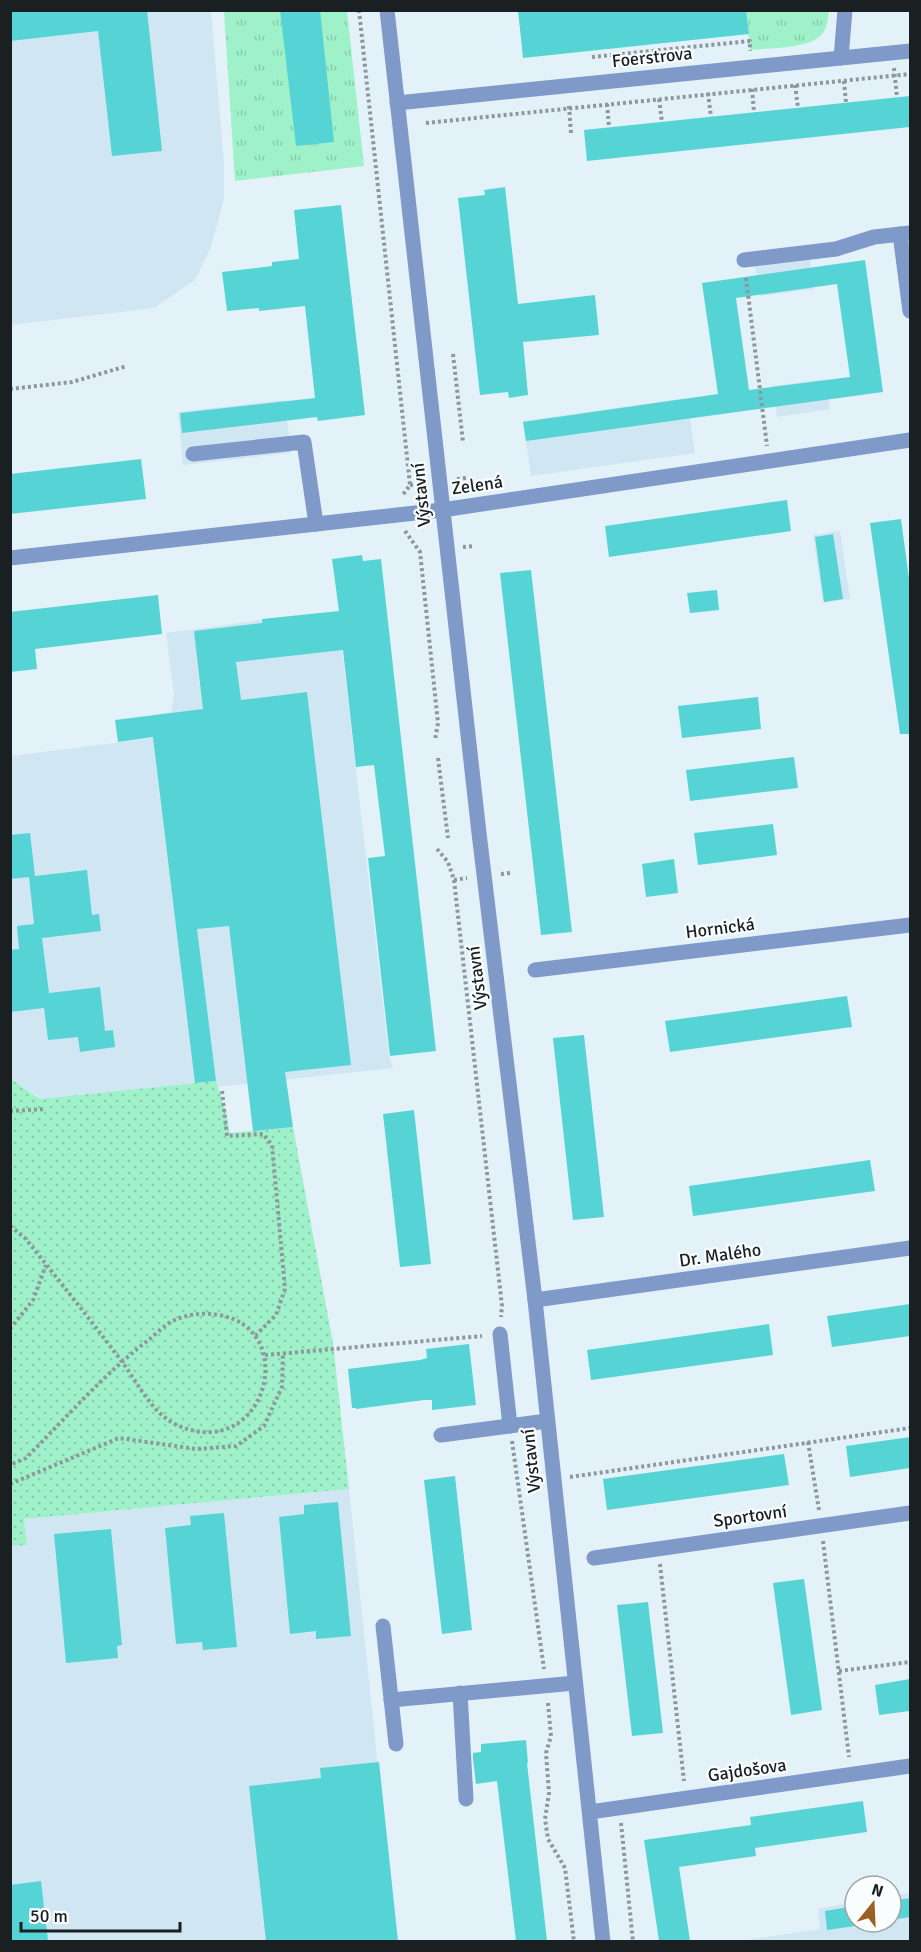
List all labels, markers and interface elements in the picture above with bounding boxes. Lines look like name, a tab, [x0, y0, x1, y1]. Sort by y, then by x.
street label: Foerstrova	[611, 42, 693, 72]
street label: Výstavní	[407, 462, 435, 528]
street label: Zelená	[450, 471, 504, 499]
street label: Hornická	[684, 913, 756, 943]
street label: Výstavní	[462, 945, 492, 1011]
street label: Dr. Malého	[678, 1238, 762, 1272]
street label: Výstavní	[517, 1428, 545, 1494]
street label: Sportovní	[712, 1500, 788, 1532]
street label: Gajdošova	[706, 1754, 788, 1786]
north arrow	[843, 1874, 903, 1934]
text: N	[869, 1879, 886, 1902]
scale bar	[21, 1895, 180, 1933]
text: 50 m	[30, 1905, 68, 1927]

